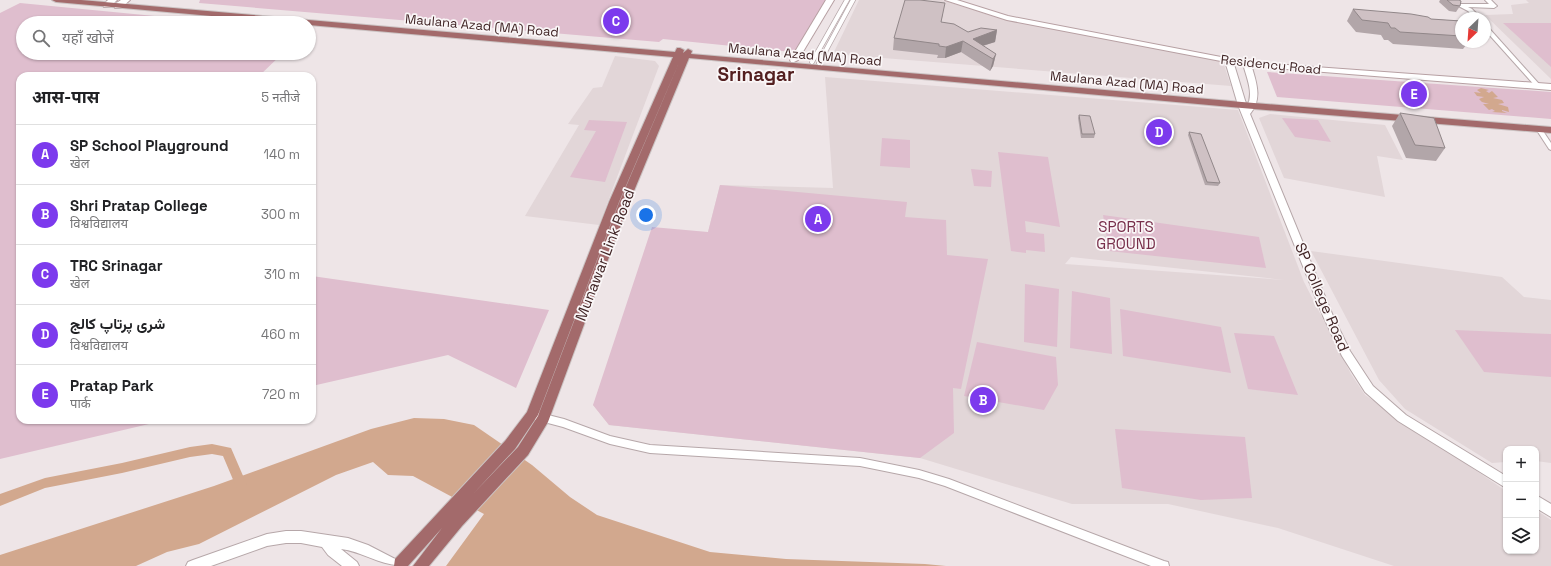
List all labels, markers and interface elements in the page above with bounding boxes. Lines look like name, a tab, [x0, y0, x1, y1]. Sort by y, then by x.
pin: C	[603, 6, 629, 36]
street label: Maulana Azad (MA) Road	[404, 10, 559, 41]
north arrow	[1455, 12, 1491, 48]
search box	[16, 16, 316, 60]
icon: search	[30, 27, 52, 49]
text: यहाँ खोजें	[62, 28, 114, 47]
street label: Maulana Azad (MA) Road	[727, 39, 882, 70]
street label: Residency Road	[1220, 51, 1322, 78]
district label: Srinagar	[717, 62, 795, 87]
street label: Maulana Azad (MA) Road	[1049, 67, 1204, 98]
pin: E	[1401, 79, 1427, 109]
text: आस-पास	[32, 86, 99, 108]
text: 5 नतीजे	[261, 89, 300, 106]
pin: D	[1146, 117, 1172, 147]
text: SP School Playground	[70, 136, 228, 155]
text: A	[41, 146, 49, 163]
text: 140 m	[264, 146, 300, 163]
text: खेल	[70, 155, 89, 172]
street label: Munawar Link Road	[571, 186, 638, 323]
text: Shri Pratap College	[70, 196, 208, 215]
pin: A	[805, 204, 831, 234]
your location	[636, 205, 656, 225]
text: B	[41, 206, 49, 223]
text: 300 m	[261, 206, 300, 223]
text: विश्वविद्यालय	[70, 215, 128, 232]
park label: SPORTS GROUND	[1096, 217, 1156, 253]
street label: SP College Road	[1291, 240, 1354, 354]
text: TRC Srinagar	[70, 256, 163, 275]
text: C	[41, 266, 49, 283]
text: 310 m	[264, 266, 300, 283]
text: खेल	[70, 275, 89, 292]
text: شری پرتاپ کالج	[70, 314, 165, 333]
text: D	[41, 326, 49, 343]
text: 460 m	[261, 326, 300, 343]
text: विश्वविद्यालय	[70, 337, 128, 354]
text: Pratap Park	[70, 376, 154, 395]
pin: B	[970, 385, 996, 415]
text: E	[41, 386, 49, 403]
text: 720 m	[262, 386, 300, 403]
text: पार्क	[70, 395, 91, 412]
map controls	[1503, 446, 1539, 554]
button: +	[1503, 446, 1539, 482]
button: −	[1503, 482, 1539, 518]
button: layers	[1503, 518, 1539, 554]

